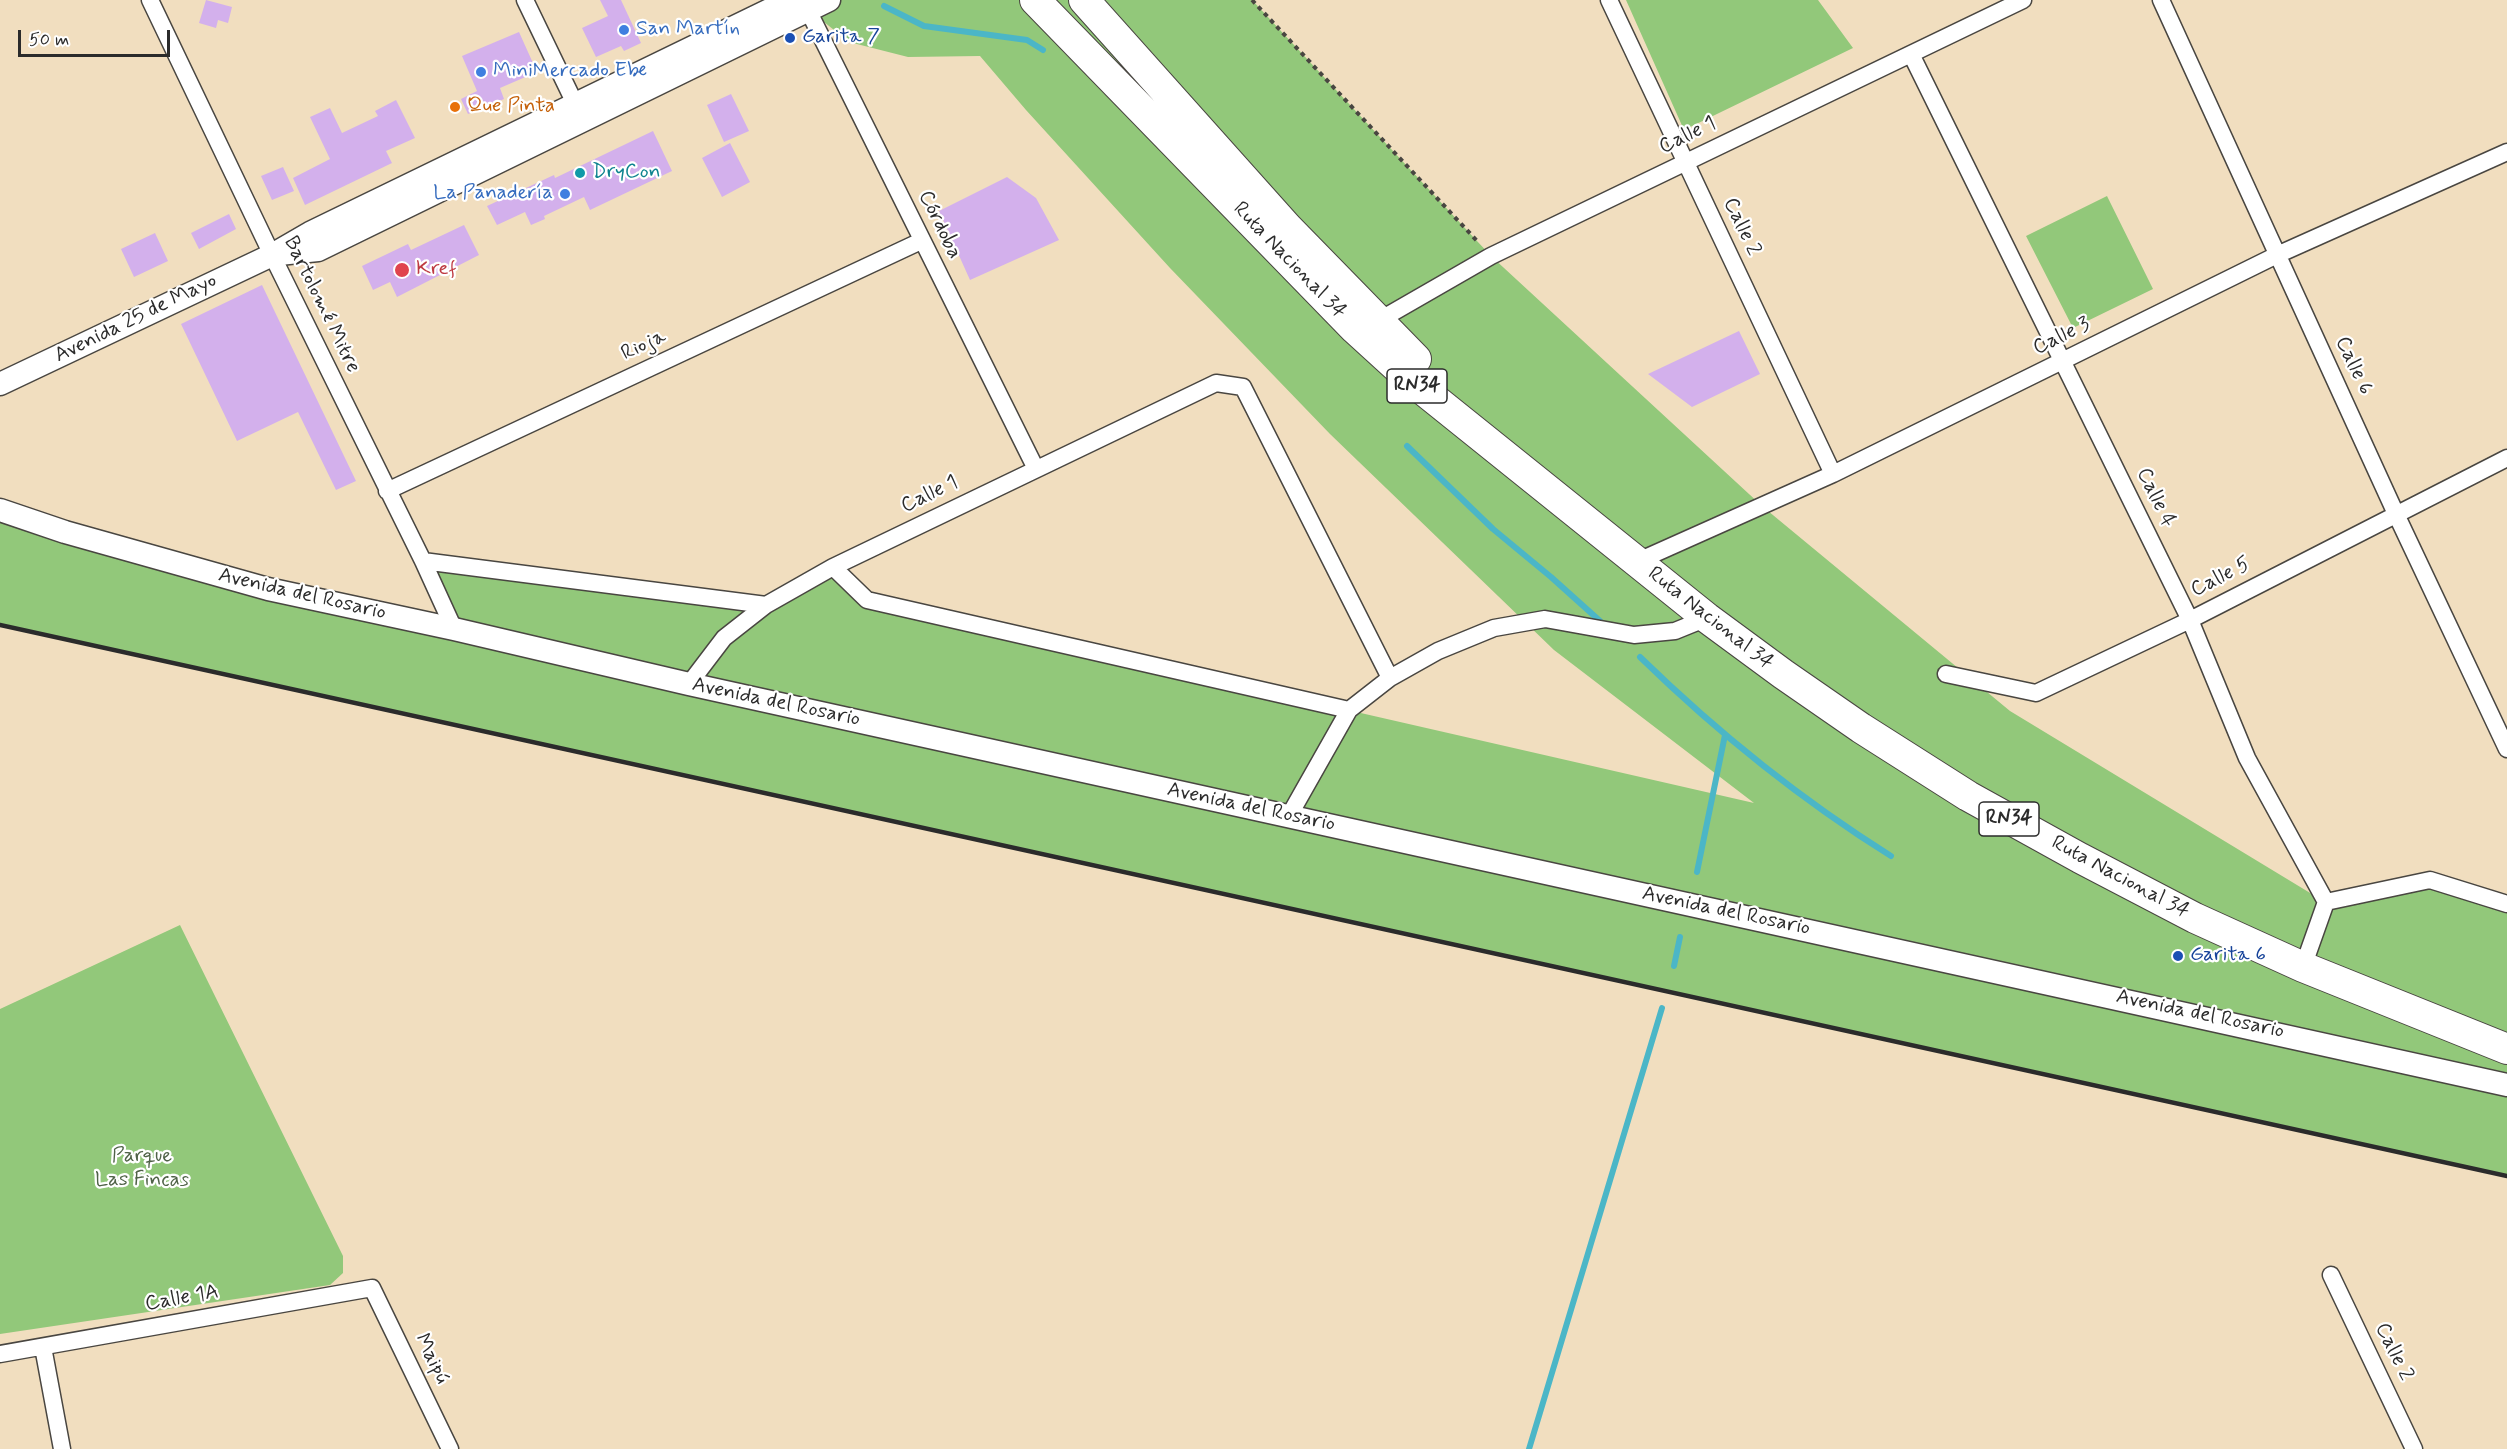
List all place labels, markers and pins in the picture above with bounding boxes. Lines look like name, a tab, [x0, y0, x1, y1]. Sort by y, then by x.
place label: San Martín	[636, 17, 740, 43]
marker: San Martín	[617, 23, 631, 37]
place label: Garita 7	[802, 25, 880, 51]
marker: Garita 7	[783, 31, 797, 45]
place label: MiniMercado Ebe	[493, 59, 647, 85]
marker: MiniMercado Ebe	[474, 65, 488, 79]
place label: Que Pinta	[467, 94, 555, 120]
marker: Que Pinta	[448, 100, 462, 114]
place label: DryCon	[592, 160, 661, 186]
marker: DryCon	[573, 166, 587, 180]
place label: La Panadería	[433, 181, 553, 207]
marker: La Panadería	[558, 187, 572, 201]
place label: Kref	[416, 257, 457, 283]
marker: Kref	[393, 261, 411, 279]
place label: Garita 6	[2190, 943, 2266, 969]
marker: Garita 6	[2171, 949, 2185, 963]

